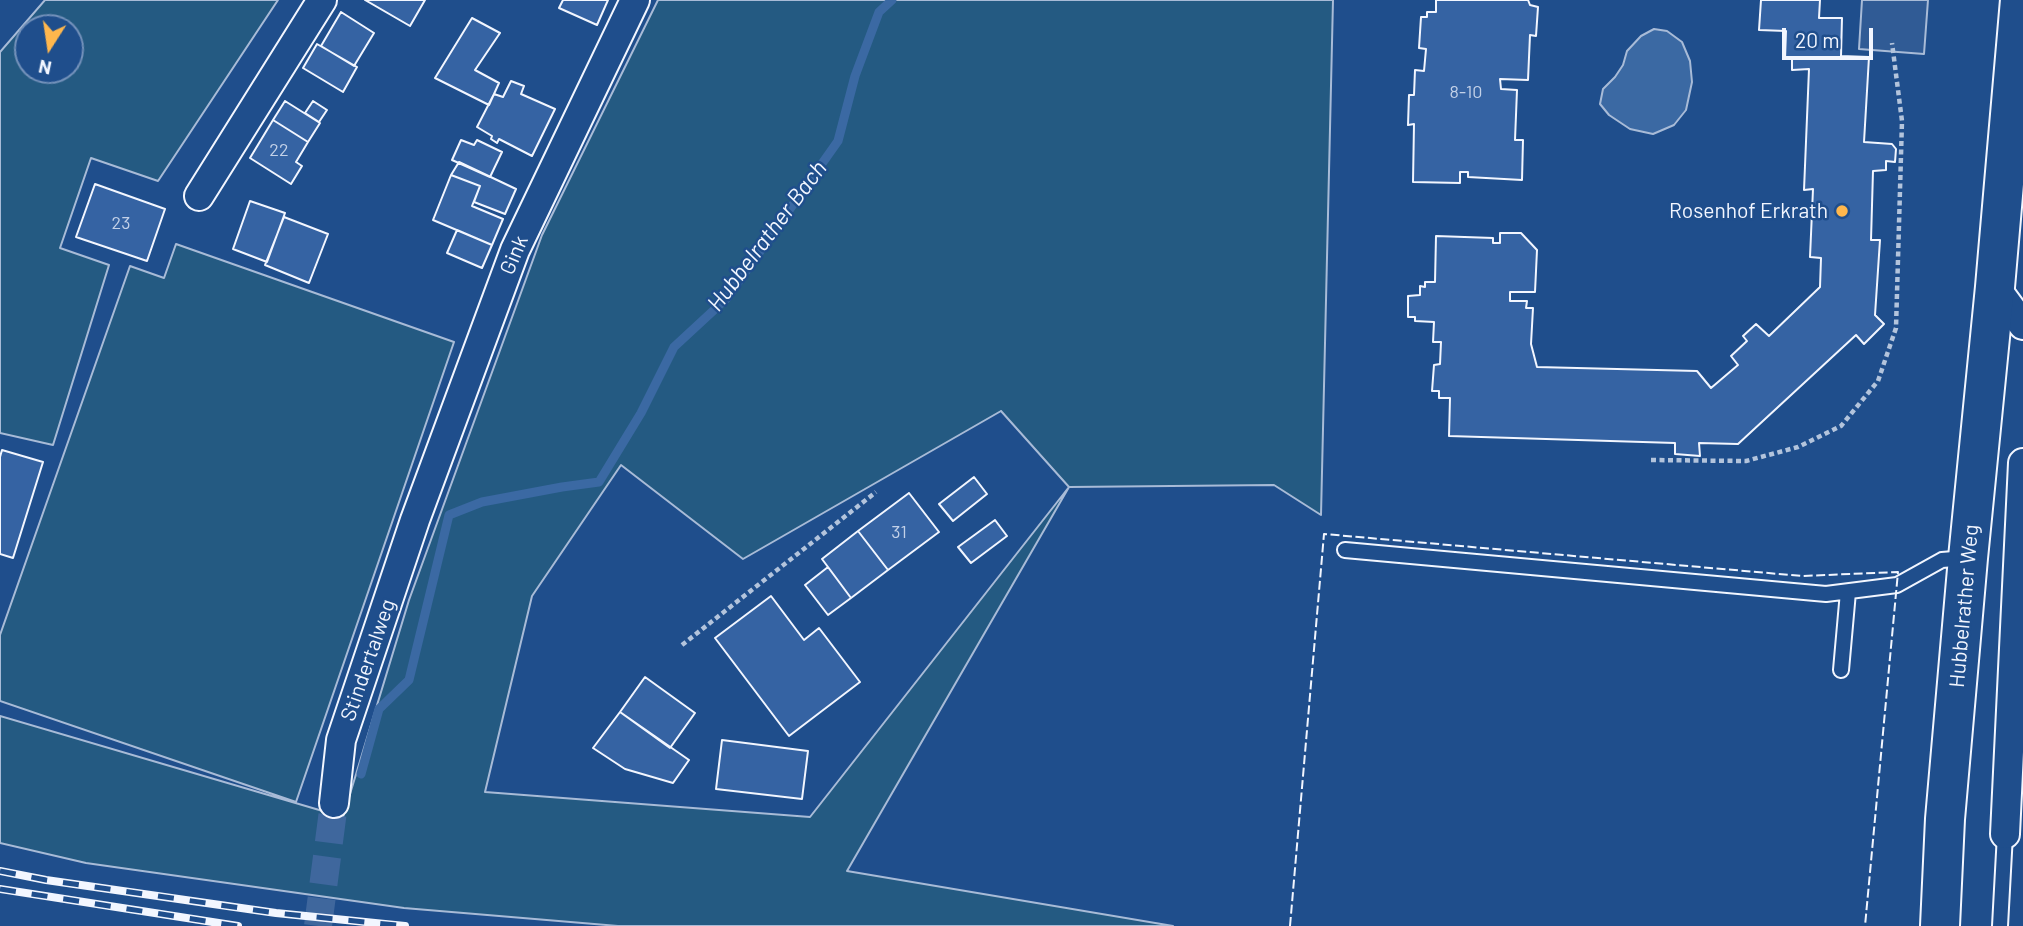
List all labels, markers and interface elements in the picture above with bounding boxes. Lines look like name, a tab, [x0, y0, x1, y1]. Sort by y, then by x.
north arrow	[14, 14, 84, 84]
scale bar	[1785, 14, 1876, 58]
text: 20 m	[1795, 27, 1840, 52]
text: N	[36, 56, 54, 81]
house number: 8-10	[1450, 81, 1482, 103]
house number: 22	[269, 139, 289, 161]
water label: Hubbelrather Bach	[701, 155, 833, 317]
place label: Rosenhof Erkrath	[1669, 198, 1828, 224]
marker: Rosenhof Erkrath	[1834, 203, 1850, 219]
house number: 23	[112, 212, 130, 234]
street label: Gink	[495, 232, 533, 278]
house number: 31	[891, 521, 907, 543]
street label: Hubbelrather Weg	[1944, 523, 1984, 689]
street label: Stindertalweg	[335, 596, 401, 724]

